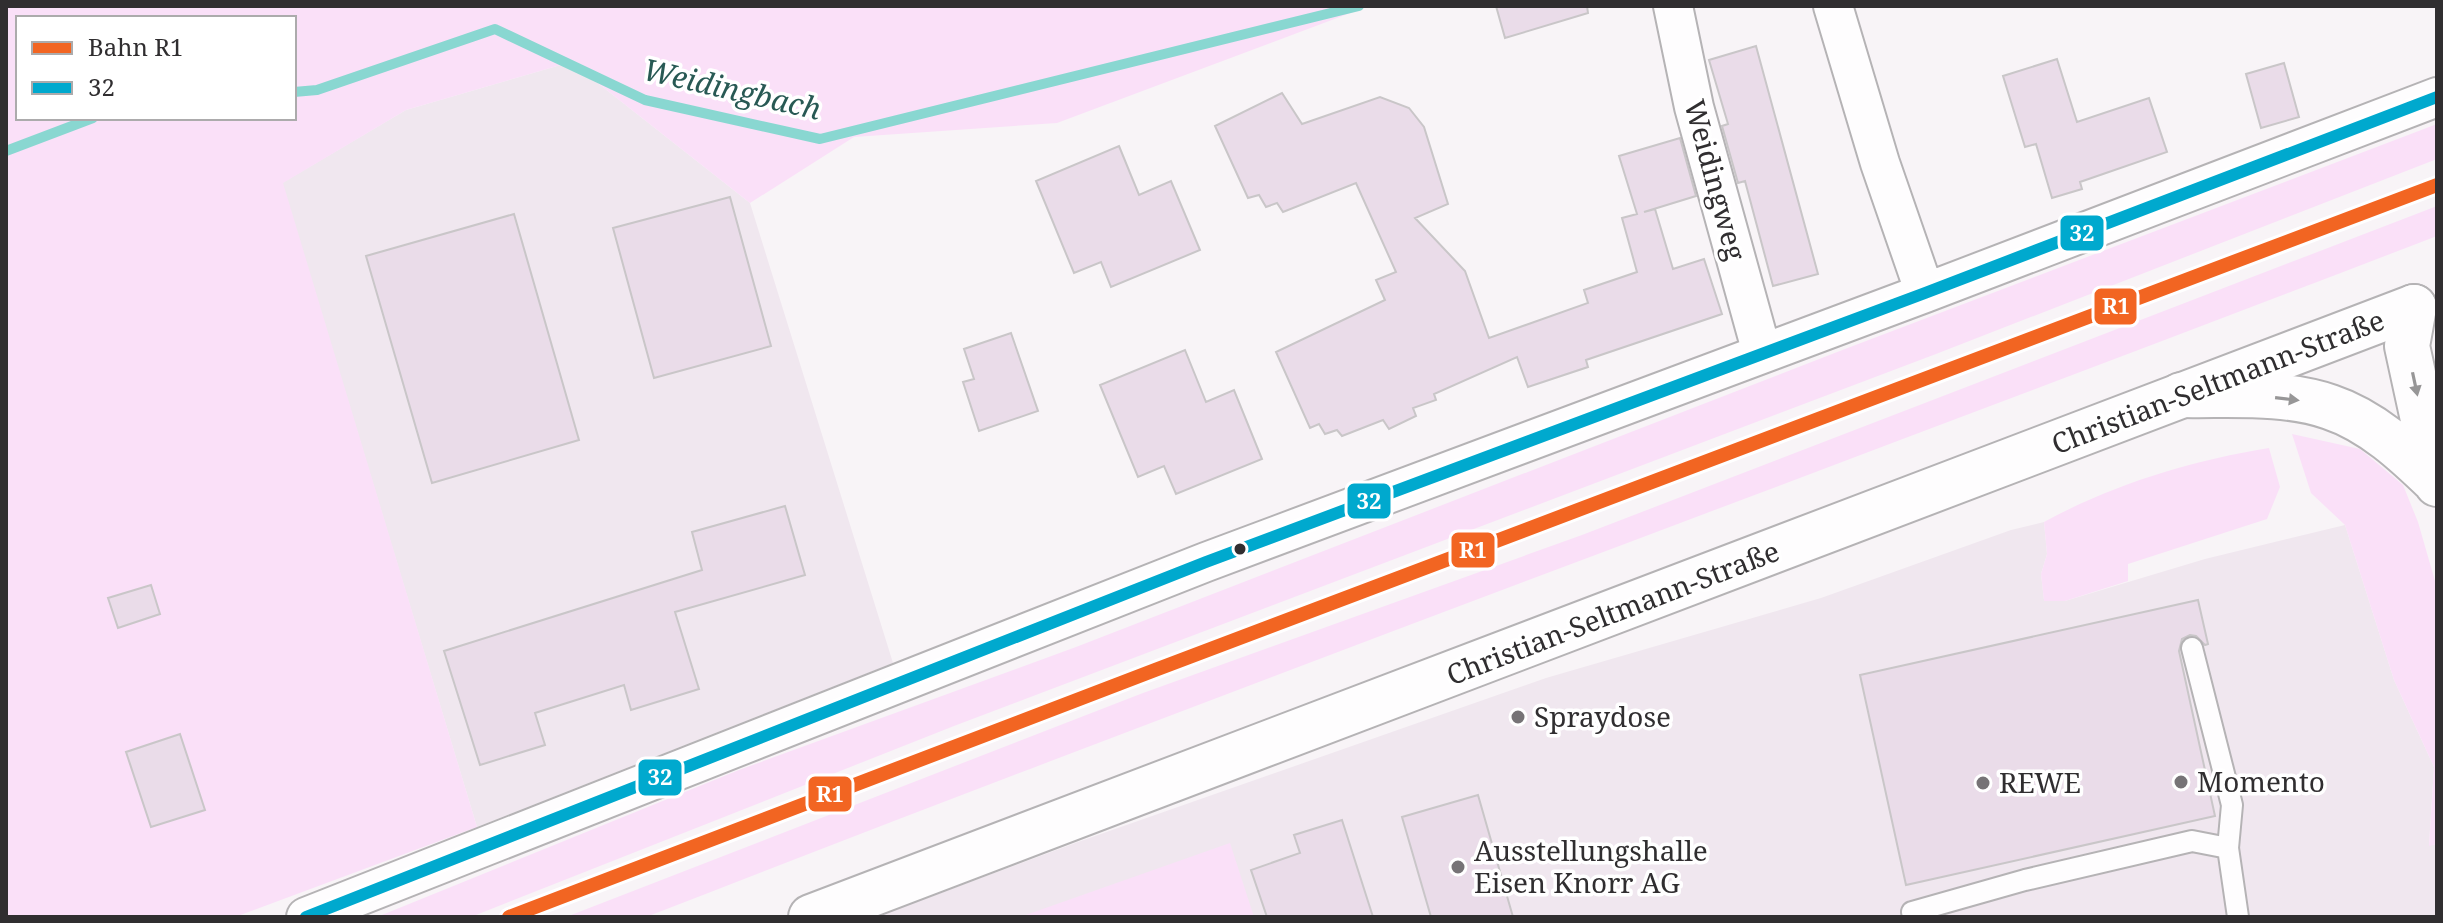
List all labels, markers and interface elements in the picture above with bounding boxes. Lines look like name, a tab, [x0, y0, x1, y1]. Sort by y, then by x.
legend	[16, 16, 296, 120]
text: Bahn R1	[88, 30, 183, 63]
water label: Weidingbach	[639, 48, 825, 129]
text: 32	[88, 70, 115, 103]
street label: Weidingweg	[1676, 95, 1756, 264]
line badge: 32	[2059, 214, 2105, 252]
text: 32	[2070, 217, 2094, 247]
line badge: R1	[2093, 287, 2138, 326]
text: R1	[2102, 290, 2130, 320]
street label: Christian-Seltmann-Straße	[2046, 300, 2389, 462]
one-way arrow	[2409, 371, 2422, 396]
one-way arrow	[2275, 393, 2300, 406]
line badge: 32	[1346, 482, 1392, 520]
text: 32	[1357, 485, 1381, 515]
street label: Christian-Seltmann-Straße	[1441, 531, 1784, 693]
line badge: R1	[1450, 531, 1496, 569]
text: R1	[1459, 534, 1487, 564]
unlabelled marker	[1232, 541, 1248, 557]
place label: Spraydose	[1534, 697, 1671, 735]
marker: Spraydose	[1509, 708, 1527, 726]
line badge: 32	[637, 758, 683, 797]
text: 32	[648, 761, 672, 791]
place label: Momento	[2197, 762, 2325, 800]
place label: REWE	[1999, 763, 2081, 801]
marker: Momento	[2172, 773, 2190, 791]
marker: REWE	[1974, 774, 1992, 792]
line badge: R1	[807, 775, 853, 813]
text: R1	[816, 778, 844, 808]
place label: Ausstellungshalle Eisen Knorr AG	[1474, 831, 1708, 901]
marker: Ausstellungshalle Eisen Knorr AG	[1449, 858, 1467, 876]

